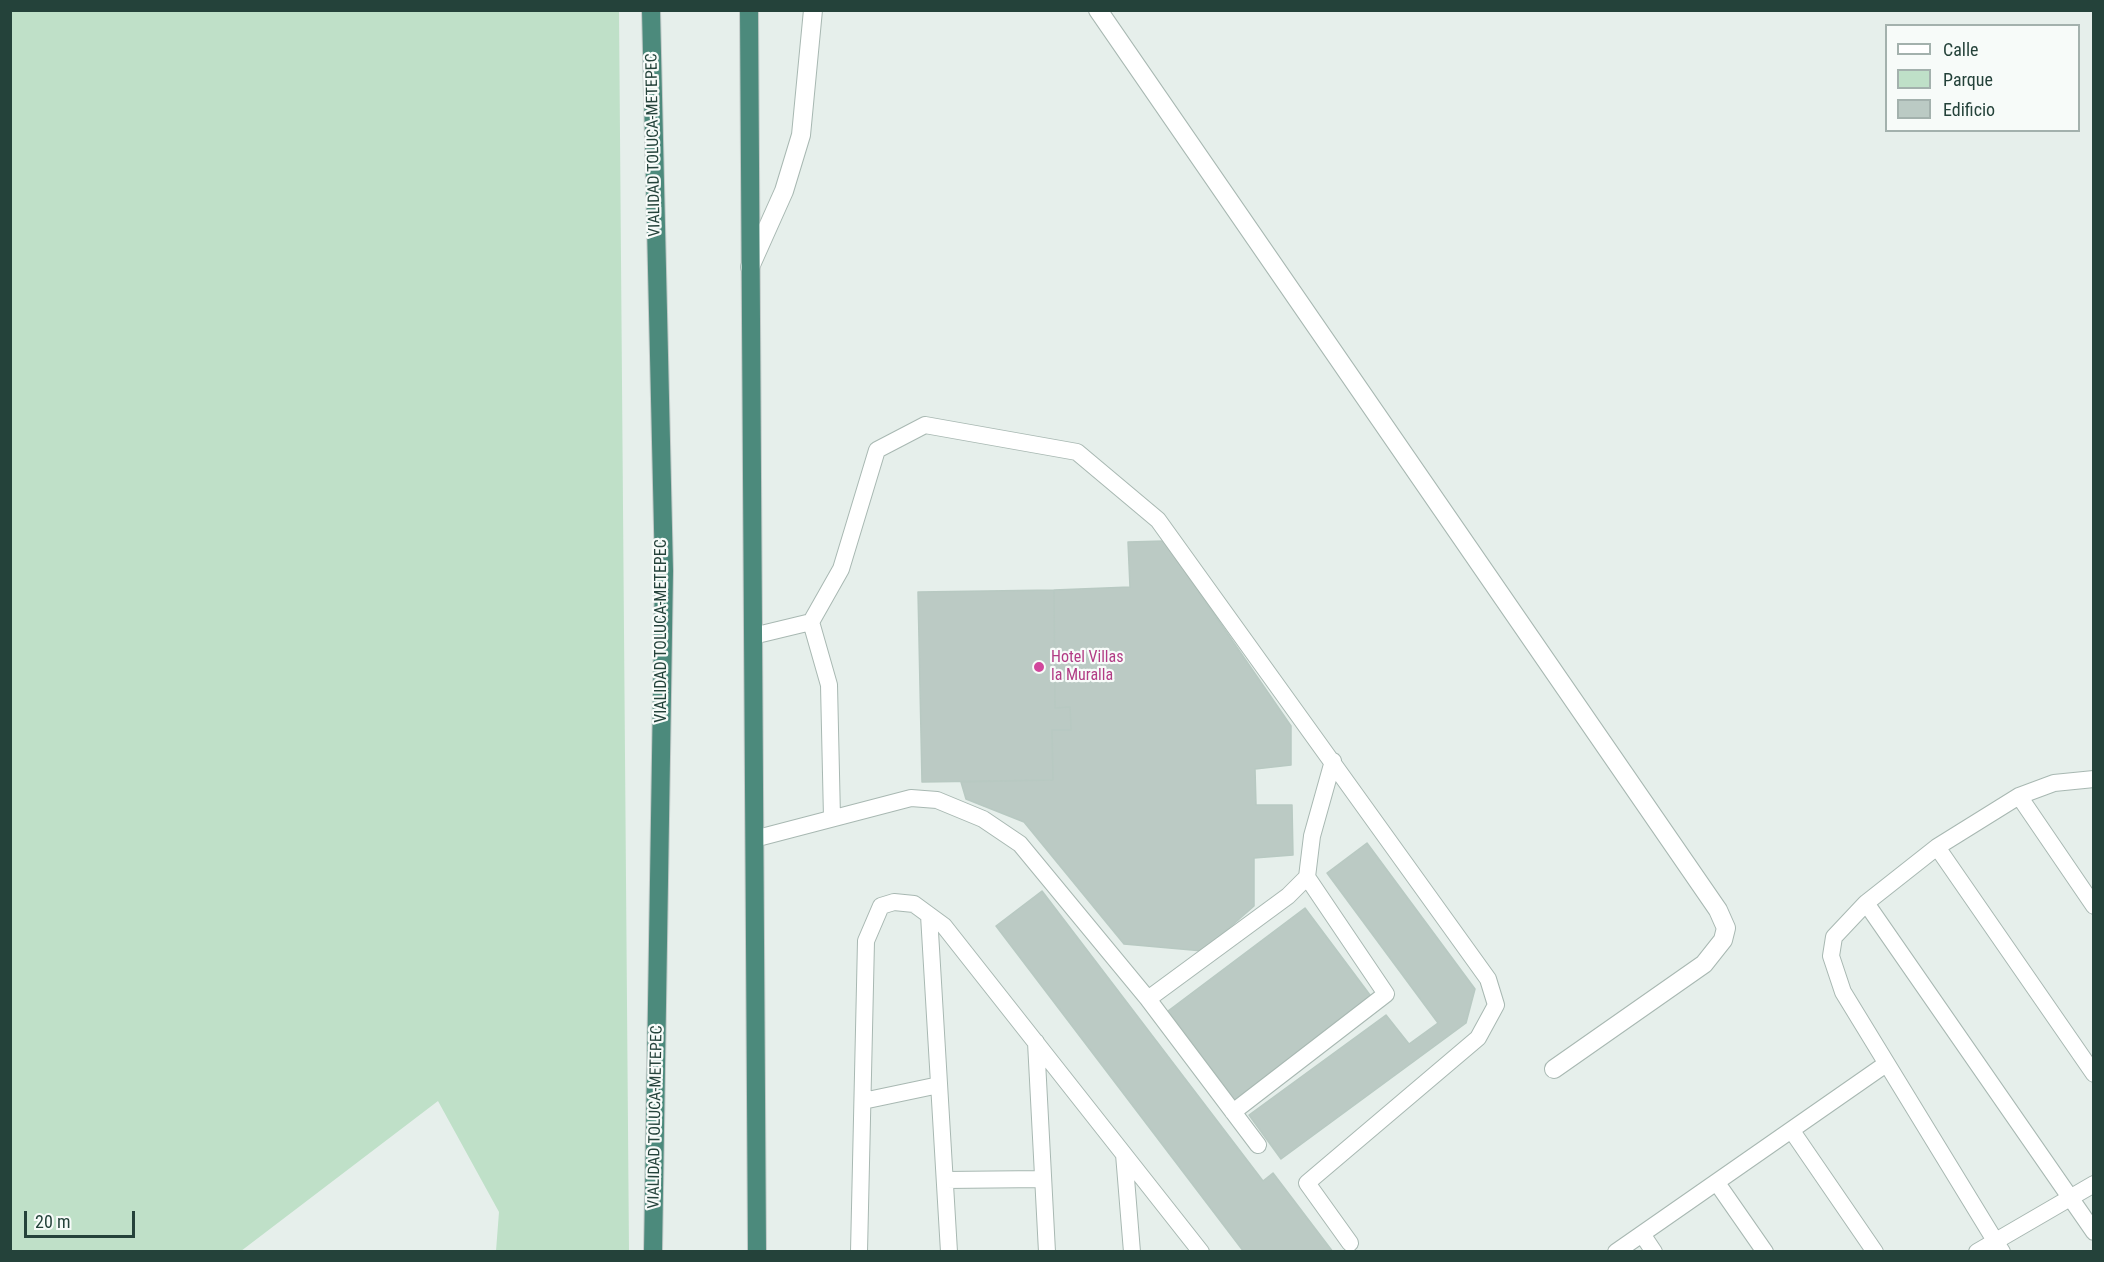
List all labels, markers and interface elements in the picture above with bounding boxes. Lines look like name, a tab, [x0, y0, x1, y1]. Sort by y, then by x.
legend	[1885, 24, 2080, 132]
text: Calle	[1943, 39, 1979, 60]
street label: VIALIDAD TOLUCA-METEPEC	[643, 53, 665, 237]
text: Parque	[1943, 69, 1993, 90]
text: Edificio	[1943, 99, 1995, 120]
street label: VIALIDAD TOLUCA-METEPEC	[652, 539, 672, 723]
place label: Hotel Villas la Muralla	[1051, 648, 1123, 686]
marker: Hotel Villas la Muralla	[1032, 660, 1046, 674]
street label: VIALIDAD TOLUCA-METEPEC	[645, 1025, 667, 1209]
scale bar	[27, 1199, 138, 1237]
text: 20 m	[35, 1211, 70, 1232]

